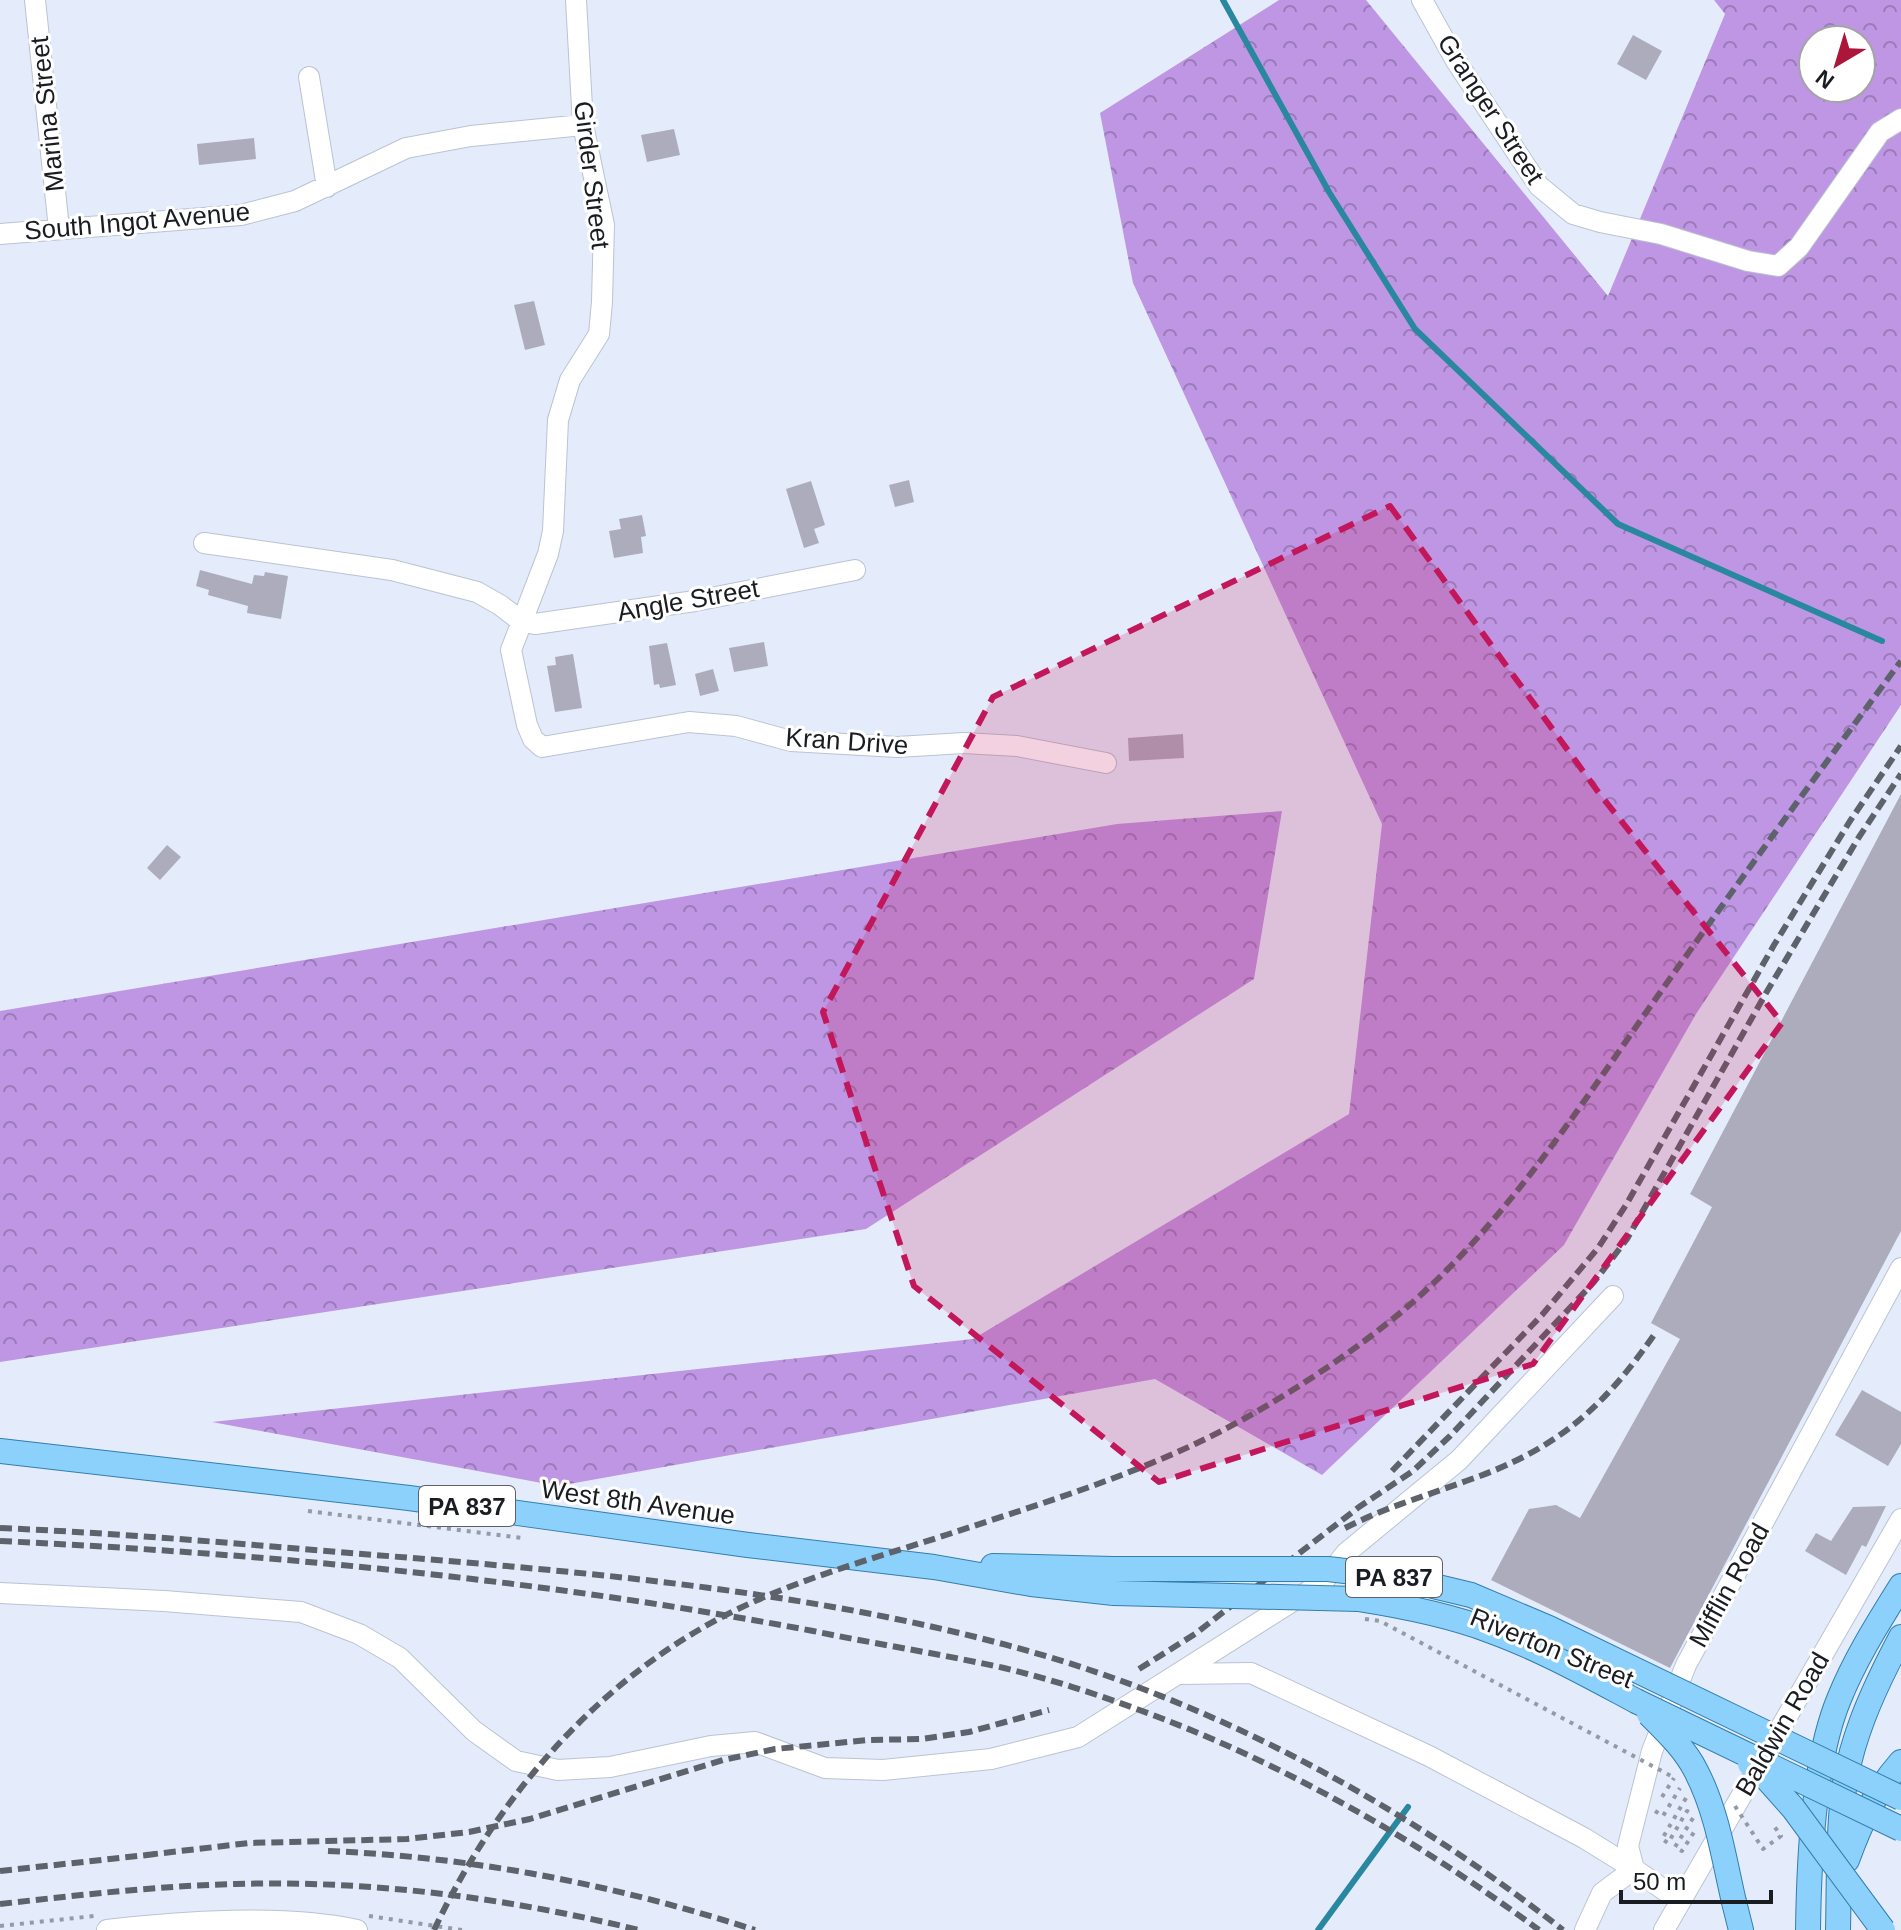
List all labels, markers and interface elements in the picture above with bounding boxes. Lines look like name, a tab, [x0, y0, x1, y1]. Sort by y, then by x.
north arrow	[1797, 24, 1877, 104]
street label: Granger Street	[1432, 29, 1551, 190]
street label: Marina Street	[24, 34, 70, 193]
text: N	[1811, 65, 1839, 94]
street label: Girder Street	[568, 99, 616, 251]
street label: South Ingot Avenue	[23, 196, 251, 246]
street label: Angle Street	[615, 573, 762, 627]
street label: Kran Drive	[785, 722, 909, 760]
street label: West 8th Avenue	[539, 1474, 737, 1530]
road number: PA 837	[419, 1486, 515, 1526]
street label: Mifflin Road	[1683, 1518, 1775, 1652]
road number: PA 837	[1346, 1557, 1442, 1597]
street label: Riverton Street	[1466, 1602, 1639, 1695]
street label: Baldwin Road	[1729, 1647, 1835, 1801]
scale bar	[1621, 1854, 1771, 1904]
text: 50 m	[1633, 1868, 1686, 1895]

